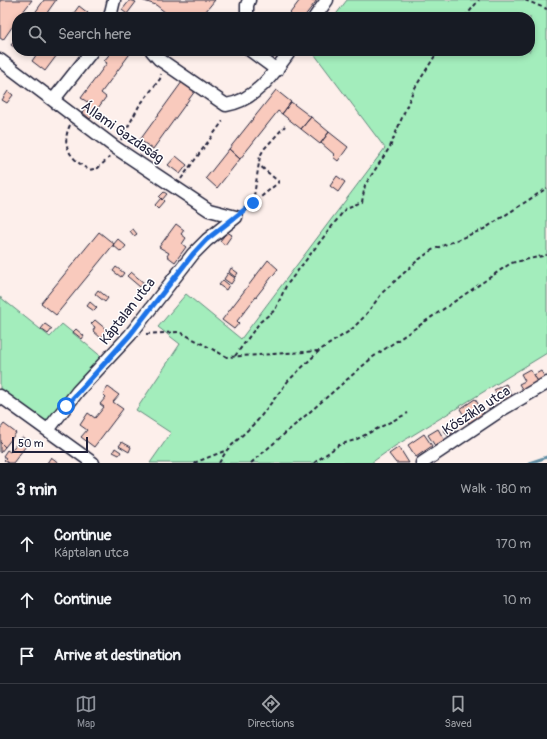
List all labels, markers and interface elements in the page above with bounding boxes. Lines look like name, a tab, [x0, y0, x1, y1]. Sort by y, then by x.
search box	[12, 12, 535, 56]
icon: search	[26, 23, 48, 45]
text: Search here	[58, 25, 131, 44]
street label: Állami Gazdaság	[78, 97, 168, 167]
route end	[244, 194, 262, 212]
street label: Káptalan utca	[96, 274, 159, 348]
street label: Kőszikla utca	[439, 382, 513, 439]
route start	[57, 397, 75, 415]
scale bar	[12, 435, 88, 454]
text: 50 m	[18, 437, 44, 450]
text: 3 min	[16, 479, 57, 500]
text: Walk · 180 m	[461, 481, 531, 497]
text: Continue	[54, 526, 112, 545]
icon: ahead	[16, 533, 38, 555]
text: 170 m	[496, 536, 531, 552]
text: Káptalan utca	[54, 545, 129, 561]
icon: ahead	[16, 589, 38, 611]
text: Continue	[54, 590, 112, 609]
text: 10 m	[503, 592, 531, 608]
icon: arrive	[16, 645, 38, 667]
text: Arrive at destination	[54, 646, 181, 665]
tab: Map	[75, 693, 97, 730]
tab: Directions	[247, 693, 294, 730]
tab: Saved	[445, 693, 472, 730]

